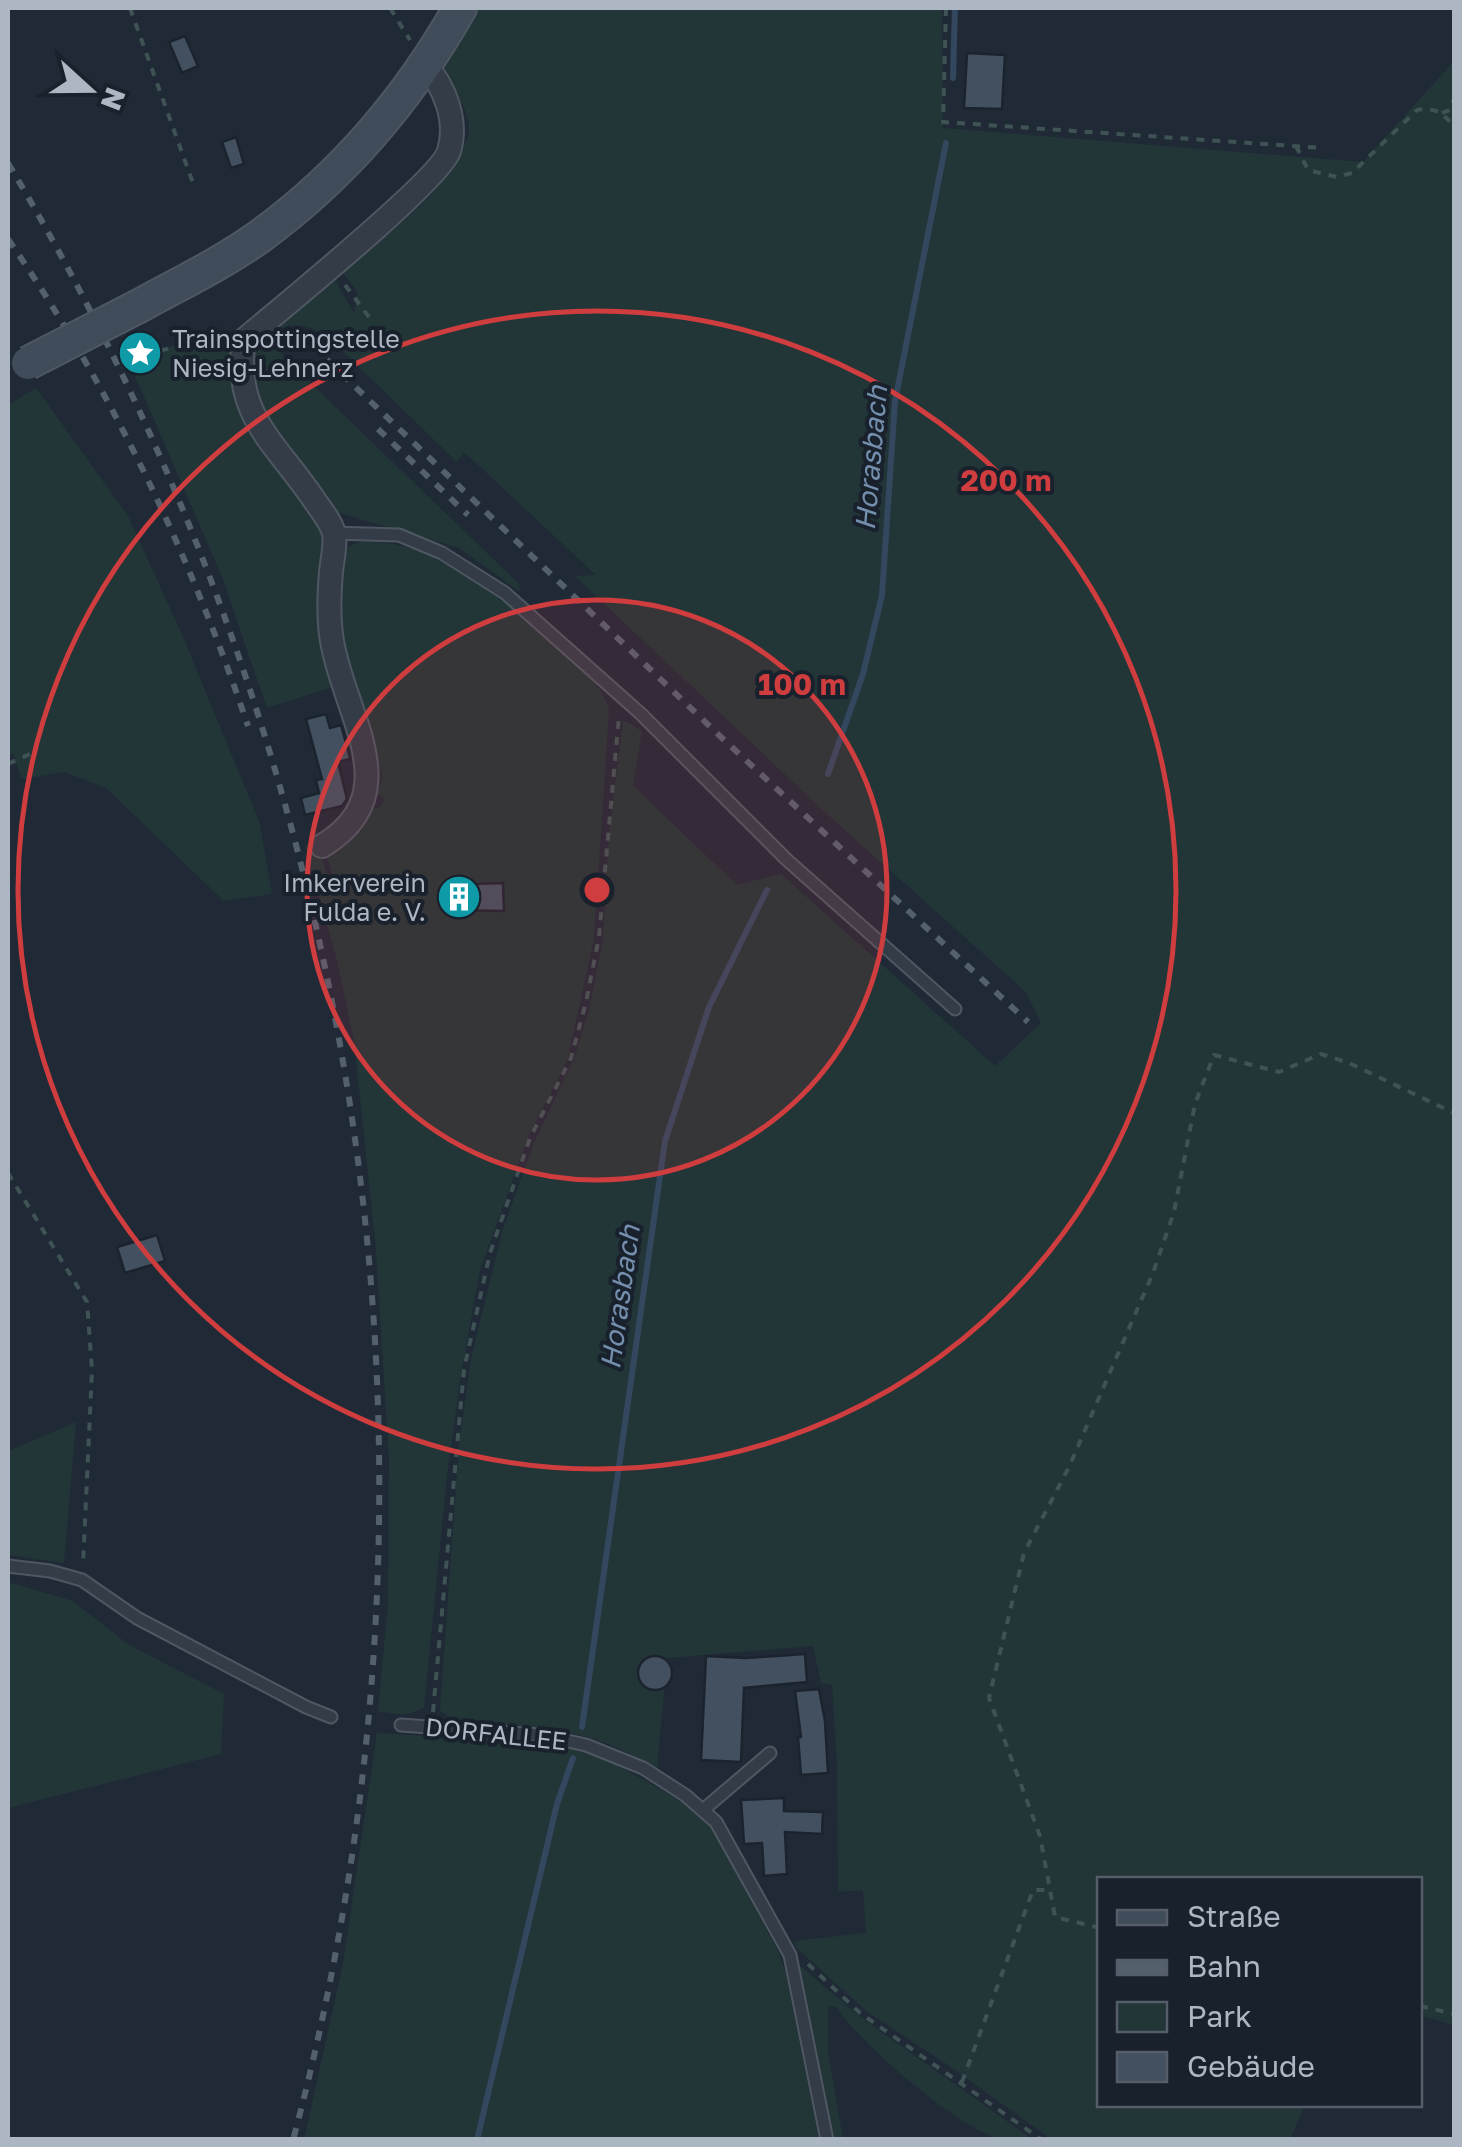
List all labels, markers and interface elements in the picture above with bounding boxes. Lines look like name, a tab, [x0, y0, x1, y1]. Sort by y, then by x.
north arrow	[40, 40, 140, 140]
text: N	[95, 83, 133, 115]
place label: Trainspottingstelle Niesig-Lehnerz	[172, 323, 400, 383]
place icon: Trainspottingstelle Niesig-Lehnerz	[117, 330, 163, 376]
water label: Horasbach	[848, 383, 893, 532]
text: 200 m	[960, 462, 1052, 498]
text: 100 m	[758, 666, 846, 702]
place label: Imkerverein Fulda e. V.	[283, 867, 426, 927]
centre of rings	[579, 872, 615, 908]
building icon: Imkerverein Fulda e. V.	[436, 874, 482, 920]
water label: Horasbach	[593, 1221, 646, 1371]
street label: DORFALLEE	[424, 1711, 568, 1756]
legend	[1097, 1877, 1422, 2107]
text: Straße	[1187, 1898, 1281, 1934]
text: Bahn	[1187, 1948, 1261, 1984]
text: Park	[1187, 1998, 1252, 2034]
text: Gebäude	[1187, 2048, 1315, 2084]

